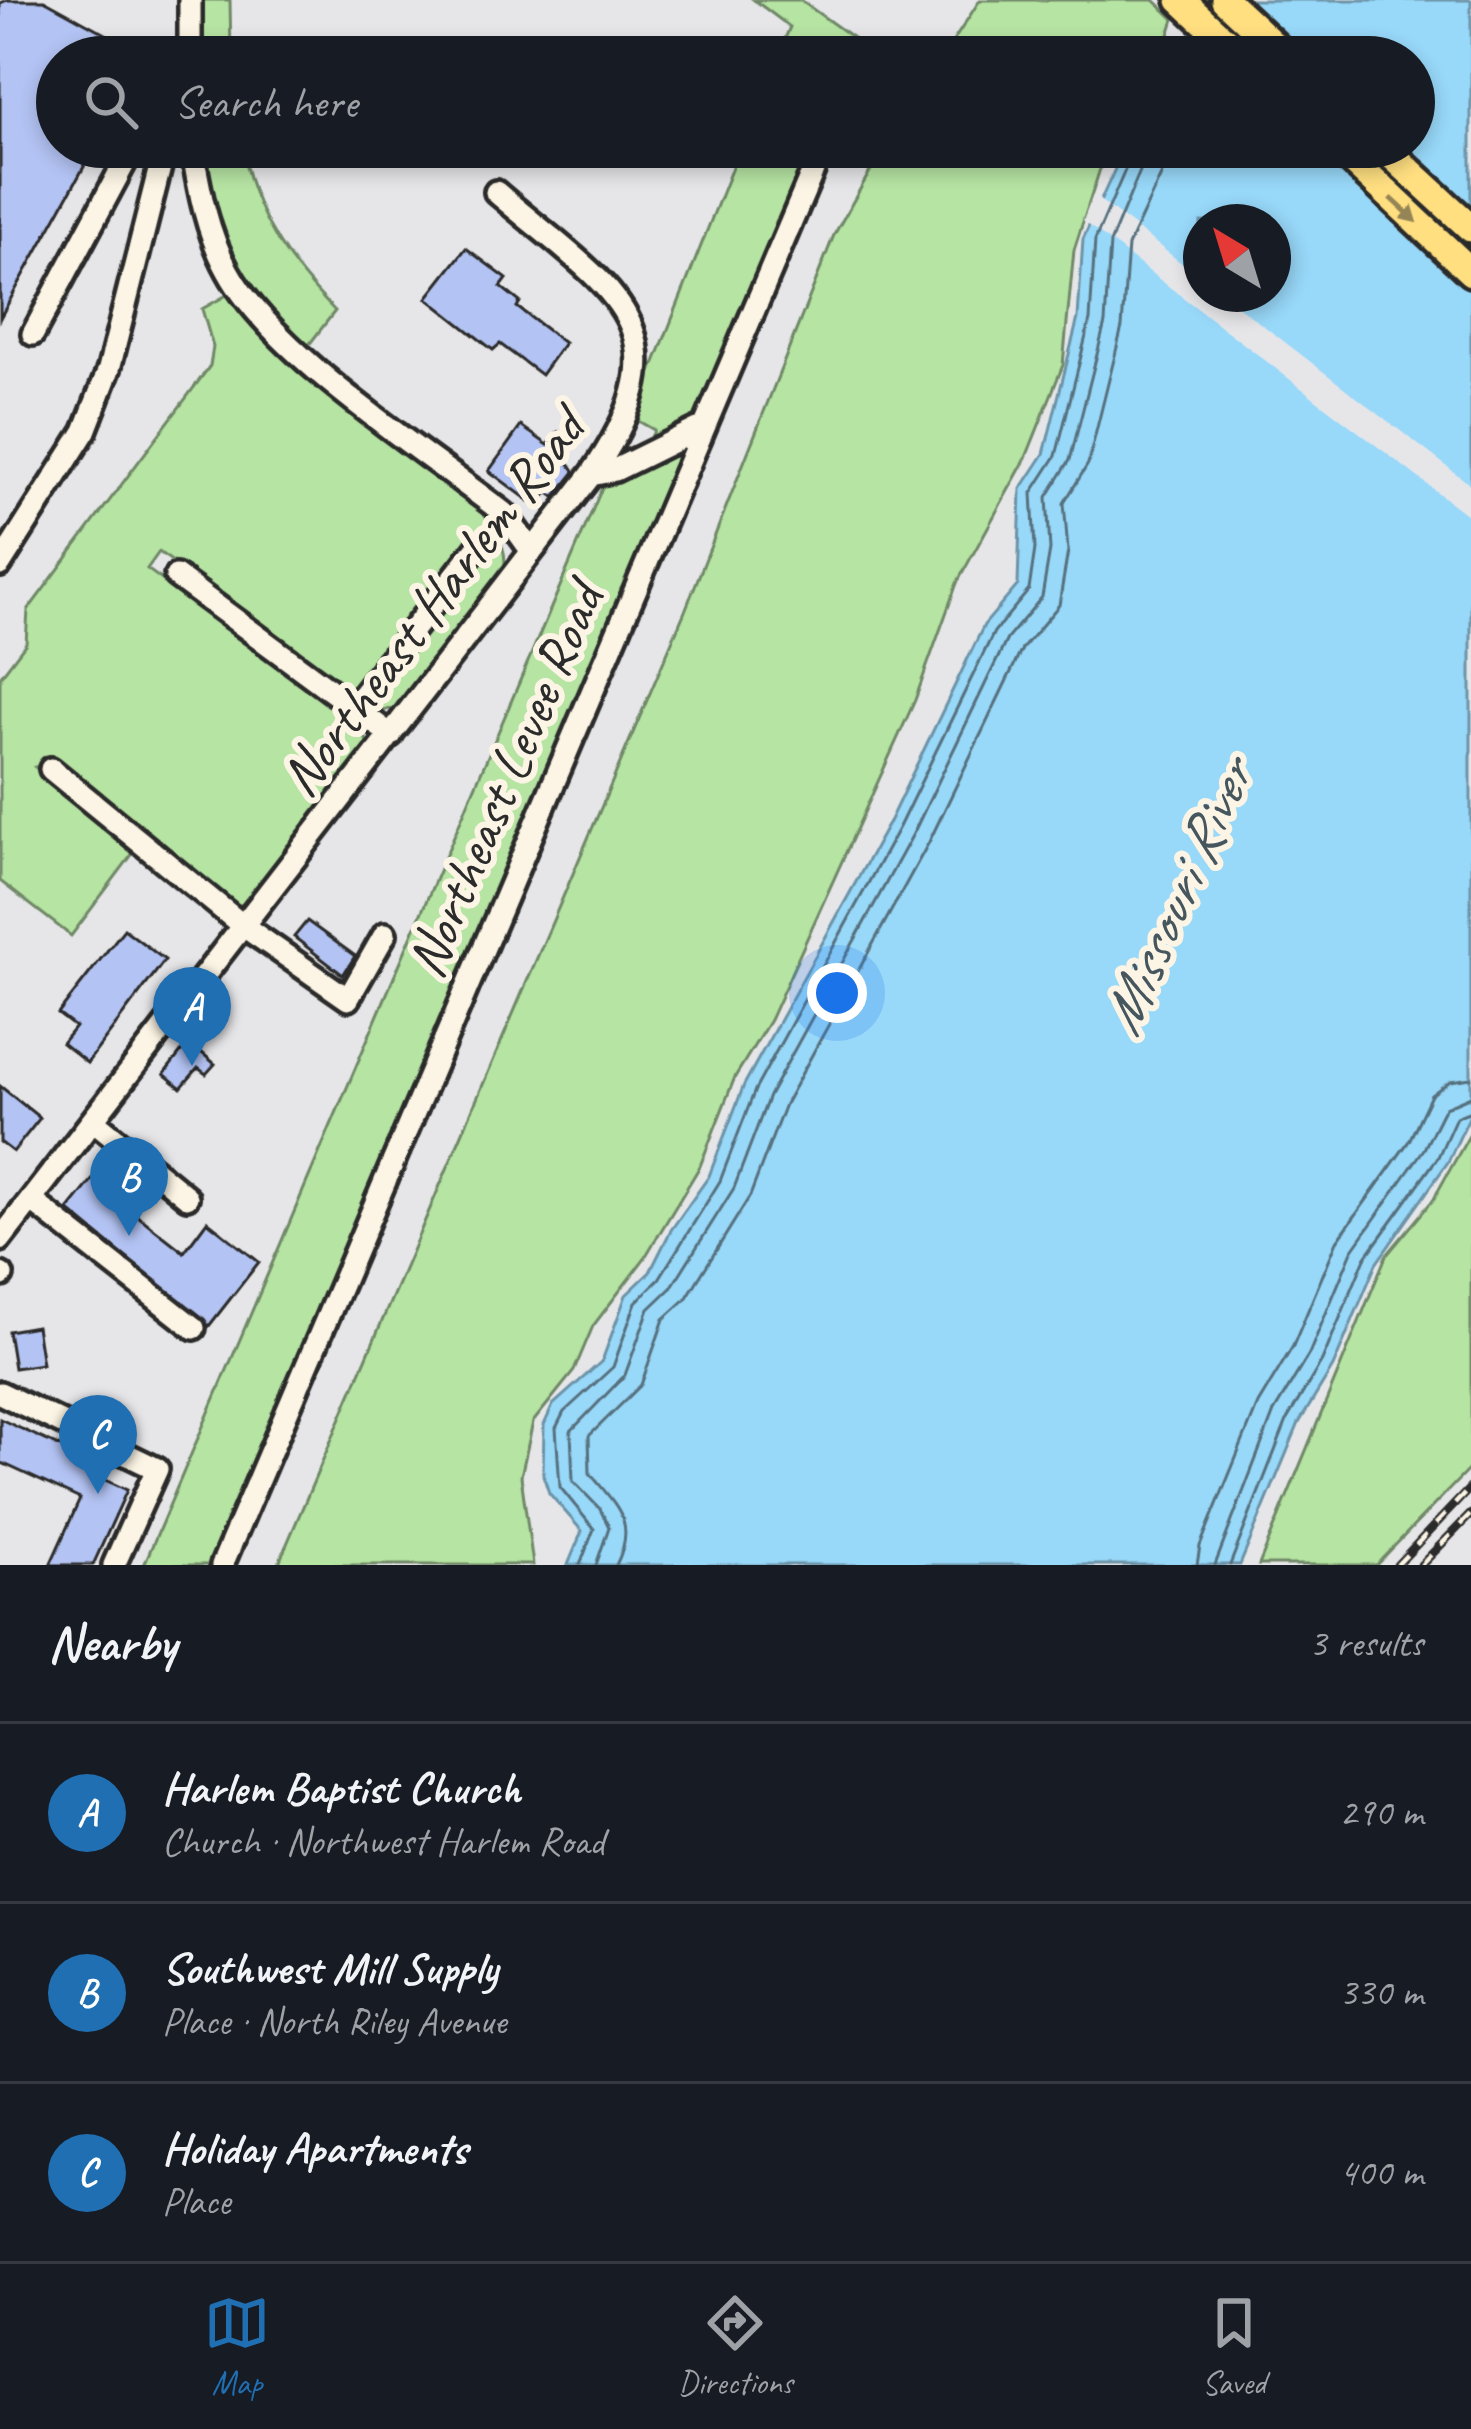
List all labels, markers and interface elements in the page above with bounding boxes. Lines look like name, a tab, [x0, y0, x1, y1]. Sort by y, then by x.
search box	[36, 36, 1435, 168]
icon: search	[78, 69, 144, 135]
text: Search here	[174, 74, 357, 131]
one-way arrow	[1390, 195, 1419, 223]
north arrow	[1183, 204, 1291, 312]
street label: Northeast Harlem Road	[263, 389, 605, 810]
street label: Northeast Levee Road	[389, 565, 622, 988]
water label: Missouri River	[1082, 741, 1273, 1046]
your location	[807, 963, 867, 1023]
pin: A	[153, 967, 231, 1066]
pin: B	[90, 1137, 168, 1236]
pin: C	[59, 1395, 137, 1494]
text: Nearby	[48, 1611, 176, 1675]
text: 3 results	[1309, 1619, 1423, 1668]
text: Harlem Baptist Church	[162, 1760, 521, 1817]
text: A	[77, 1788, 97, 1837]
text: 290 m	[1339, 1788, 1423, 1837]
text: Church · Northwest Harlem Road	[162, 1817, 604, 1866]
text: Southwest Mill Supply	[162, 1940, 498, 1997]
text: B	[77, 1968, 97, 2017]
text: 330 m	[1339, 1968, 1423, 2017]
text: Place · North Riley Avenue	[162, 1997, 506, 2046]
text: Holiday Apartments	[162, 2120, 467, 2177]
text: C	[78, 2148, 96, 2197]
text: 400 m	[1339, 2148, 1423, 2197]
text: Place	[162, 2177, 230, 2226]
tab: Map	[204, 2290, 270, 2404]
tab: Directions	[678, 2290, 793, 2404]
tab: Saved	[1201, 2290, 1267, 2404]

